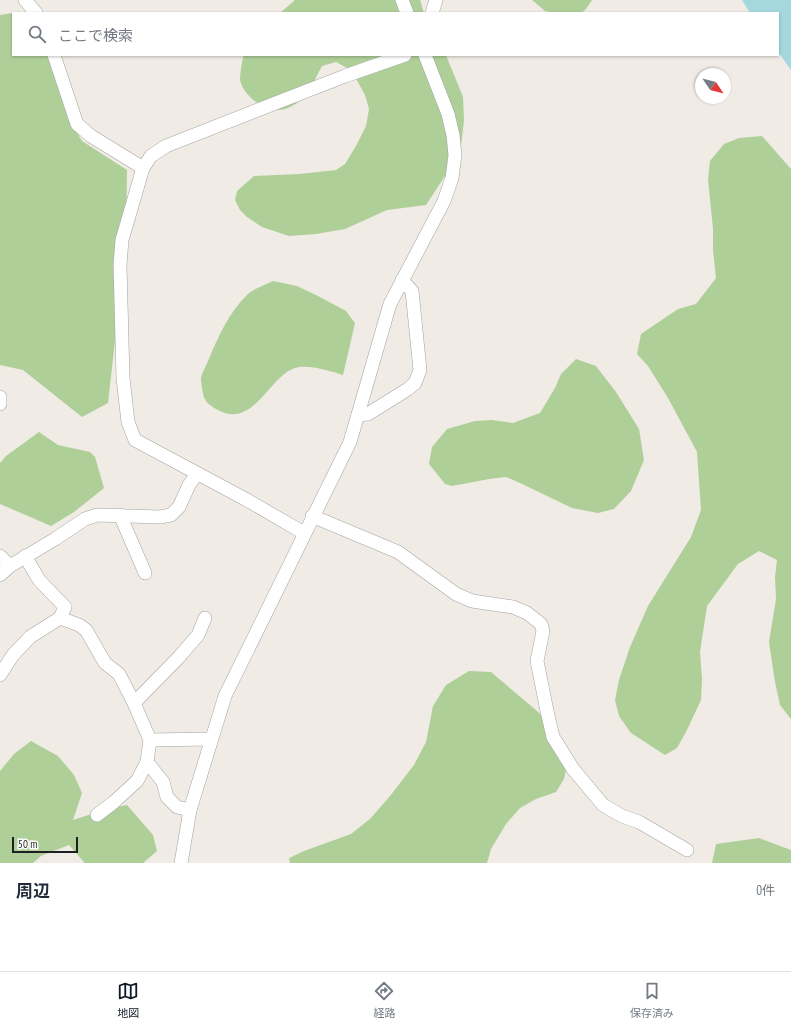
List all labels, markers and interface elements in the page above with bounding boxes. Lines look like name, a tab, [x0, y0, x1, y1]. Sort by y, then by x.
search box	[12, 12, 779, 56]
icon: search	[26, 23, 48, 45]
text: ここで検索	[58, 26, 133, 45]
north arrow	[695, 68, 731, 104]
scale bar	[12, 835, 78, 854]
text: 50 m	[18, 837, 37, 851]
text: 周辺	[16, 880, 50, 902]
text: 0件	[756, 882, 775, 899]
tab: 地図	[117, 980, 139, 1020]
tab: 経路	[373, 980, 395, 1020]
tab: 保存済み	[630, 980, 674, 1020]

